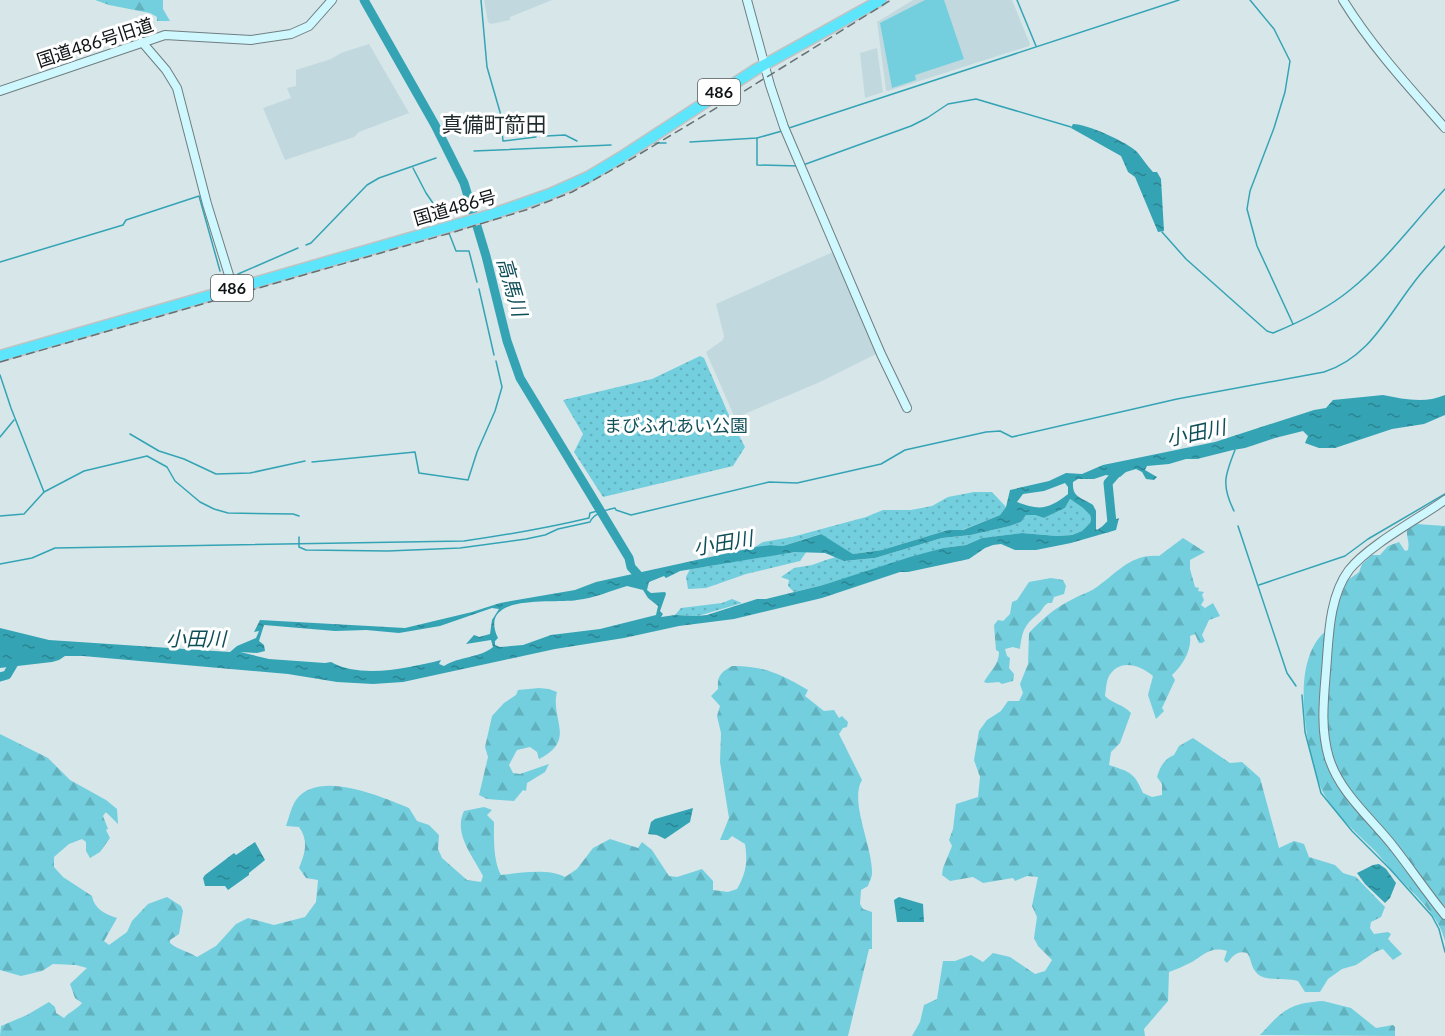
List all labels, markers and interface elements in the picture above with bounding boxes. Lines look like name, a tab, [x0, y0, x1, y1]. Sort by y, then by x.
street label: 国道486号旧道	[34, 13, 156, 71]
road number: 486	[698, 79, 740, 105]
district label: 真備町箭田	[442, 111, 547, 136]
street label: 国道486号	[411, 185, 499, 229]
water label: 高馬川	[493, 255, 533, 321]
road number: 486	[211, 275, 253, 301]
park label: まびふれあい公園	[604, 414, 748, 436]
water label: 小田川	[1164, 414, 1230, 450]
water label: 小田川	[691, 525, 756, 559]
water label: 小田川	[166, 626, 228, 650]

